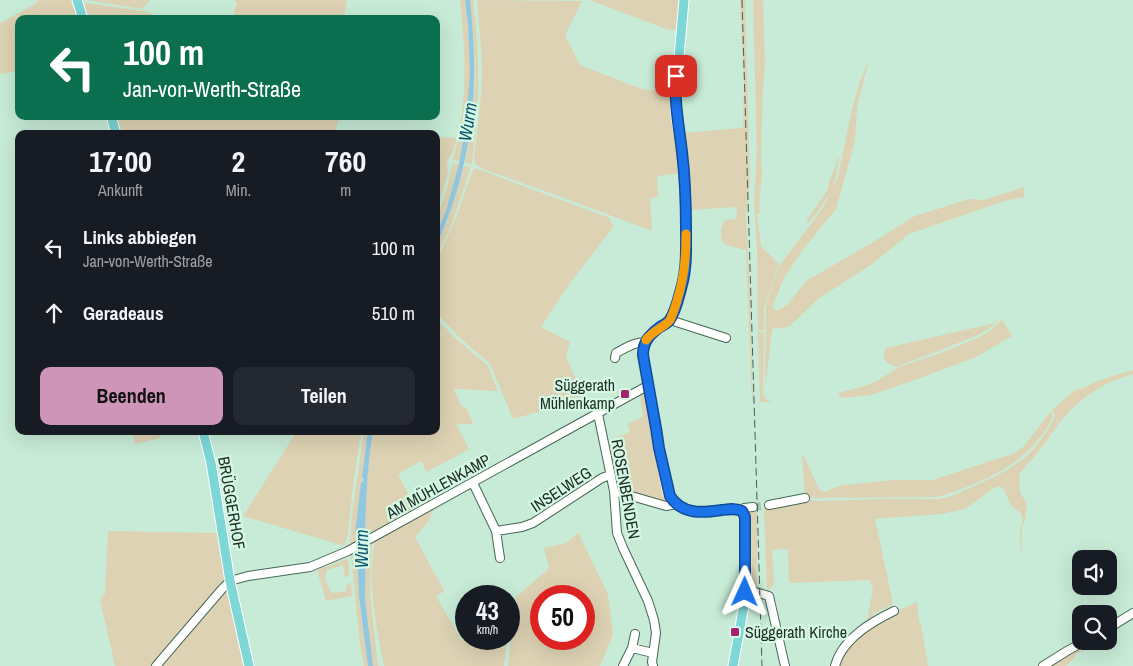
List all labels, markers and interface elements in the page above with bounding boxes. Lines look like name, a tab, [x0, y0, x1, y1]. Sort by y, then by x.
text: 100 m	[123, 29, 204, 76]
icon: left	[40, 35, 105, 100]
pin	[655, 55, 697, 97]
icon: arrive	[662, 62, 690, 90]
text: Jan-von-Werth-Straße	[123, 74, 301, 104]
water label: Wurm	[452, 101, 483, 143]
text: 17:00	[89, 141, 152, 181]
text: 2	[232, 141, 245, 181]
text: 760	[325, 141, 366, 181]
text: Ankunft	[98, 179, 143, 201]
text: Min.	[226, 179, 251, 201]
text: m	[340, 179, 351, 201]
text: Links abbiegen	[83, 224, 196, 250]
icon: left	[40, 234, 68, 262]
text: 100 m	[372, 235, 415, 261]
text: Jan-von-Werth-Straße	[83, 250, 213, 272]
icon: ahead	[40, 299, 68, 327]
text: Geradeaus	[83, 300, 164, 326]
text: 510 m	[372, 300, 415, 326]
button: Beenden	[40, 367, 223, 425]
button: Teilen	[233, 367, 415, 425]
place label: Süggerath Mühlenkamp	[540, 374, 615, 414]
marker: Süggerath Mühlenkamp	[619, 388, 631, 400]
street label: ROSENBENDEN	[606, 437, 646, 541]
street label: AM MÜHLENKAMP	[381, 448, 494, 524]
street label: BRÜGGERHOF	[213, 455, 251, 551]
street label: INSELWEG	[526, 461, 596, 517]
water label: Wurm	[349, 529, 374, 569]
map controls	[1072, 550, 1117, 650]
button: sound	[1072, 550, 1117, 595]
position arrow	[718, 565, 770, 617]
speed limit sign: 50	[530, 585, 595, 650]
text: 43	[476, 594, 499, 628]
button: search	[1072, 605, 1117, 650]
place label: Süggerath Kirche	[745, 621, 847, 643]
text: km/h	[477, 622, 498, 638]
marker: Süggerath Kirche	[729, 626, 741, 638]

